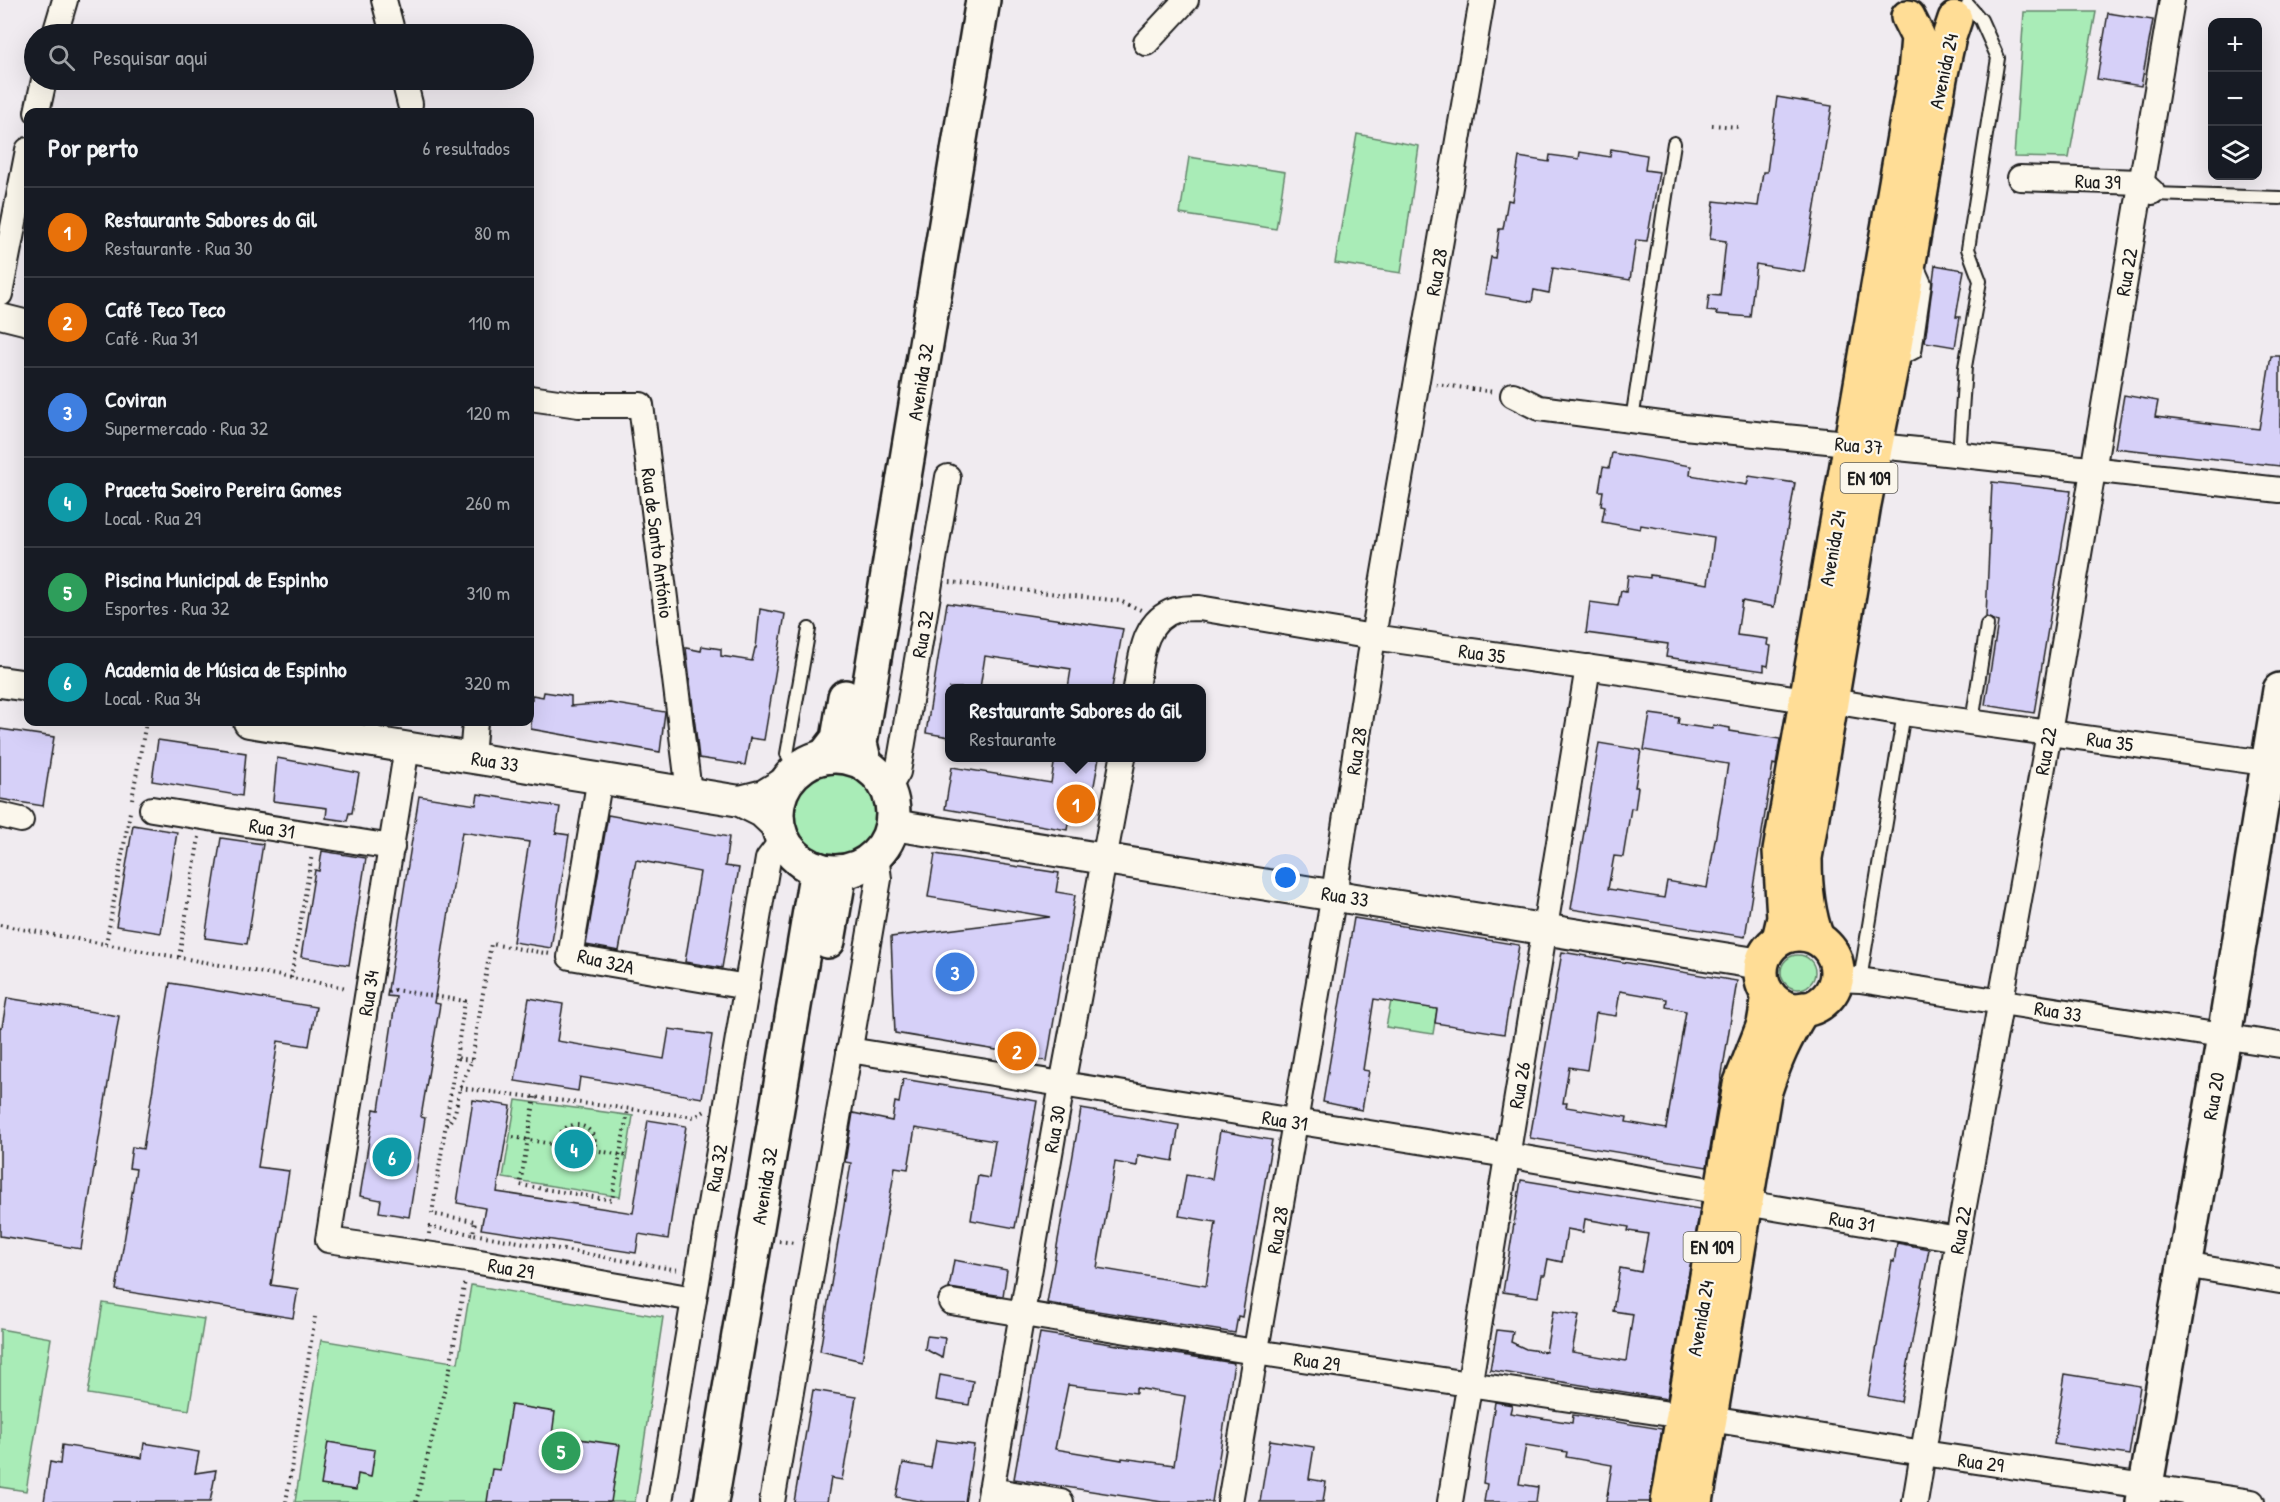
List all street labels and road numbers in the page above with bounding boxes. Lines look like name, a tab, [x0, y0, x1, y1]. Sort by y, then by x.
street label: Avenida 24	[1922, 31, 1964, 111]
street label: Rua 39	[2075, 167, 2121, 195]
street label: Rua 22	[2109, 245, 2144, 298]
street label: Rua 28	[1419, 246, 1453, 298]
street label: Avenida 32	[901, 341, 940, 423]
street label: Rua 37	[1834, 429, 1884, 461]
road number: EN 109	[1840, 463, 1898, 493]
street label: Rua de Santo António	[635, 467, 681, 619]
street label: Avenida 24	[1812, 508, 1852, 588]
street label: Rua 32	[905, 607, 940, 660]
street label: Rua 35	[1457, 636, 1508, 670]
street label: Rua 22	[2028, 724, 2063, 777]
street label: Rua 35	[2085, 724, 2136, 758]
street label: Rua 28	[1339, 725, 1373, 777]
street label: Rua 33	[469, 744, 521, 778]
street label: Rua 31	[247, 811, 297, 845]
street label: Rua 33	[1319, 879, 1371, 913]
street label: Rua 32A	[575, 941, 637, 981]
street label: Rua 34	[351, 968, 385, 1018]
street label: Rua 33	[2032, 994, 2084, 1028]
street label: Rua 26	[1502, 1060, 1536, 1110]
street label: Rua 20	[2196, 1070, 2230, 1122]
street label: Rua 30	[1037, 1103, 1071, 1155]
street label: Rua 31	[1260, 1103, 1310, 1137]
street label: Rua 32	[699, 1141, 734, 1194]
street label: Avenida 32	[745, 1145, 784, 1227]
street label: Rua 22	[1943, 1203, 1978, 1256]
street label: Rua 28	[1260, 1204, 1294, 1256]
street label: Rua 31	[1827, 1204, 1877, 1238]
road number: EN 109	[1684, 1232, 1740, 1262]
street label: Rua 29	[486, 1251, 536, 1285]
street label: Avenida 24	[1680, 1278, 1720, 1358]
street label: Rua 29	[1292, 1344, 1342, 1378]
street label: Rua 29	[1956, 1445, 2006, 1479]

